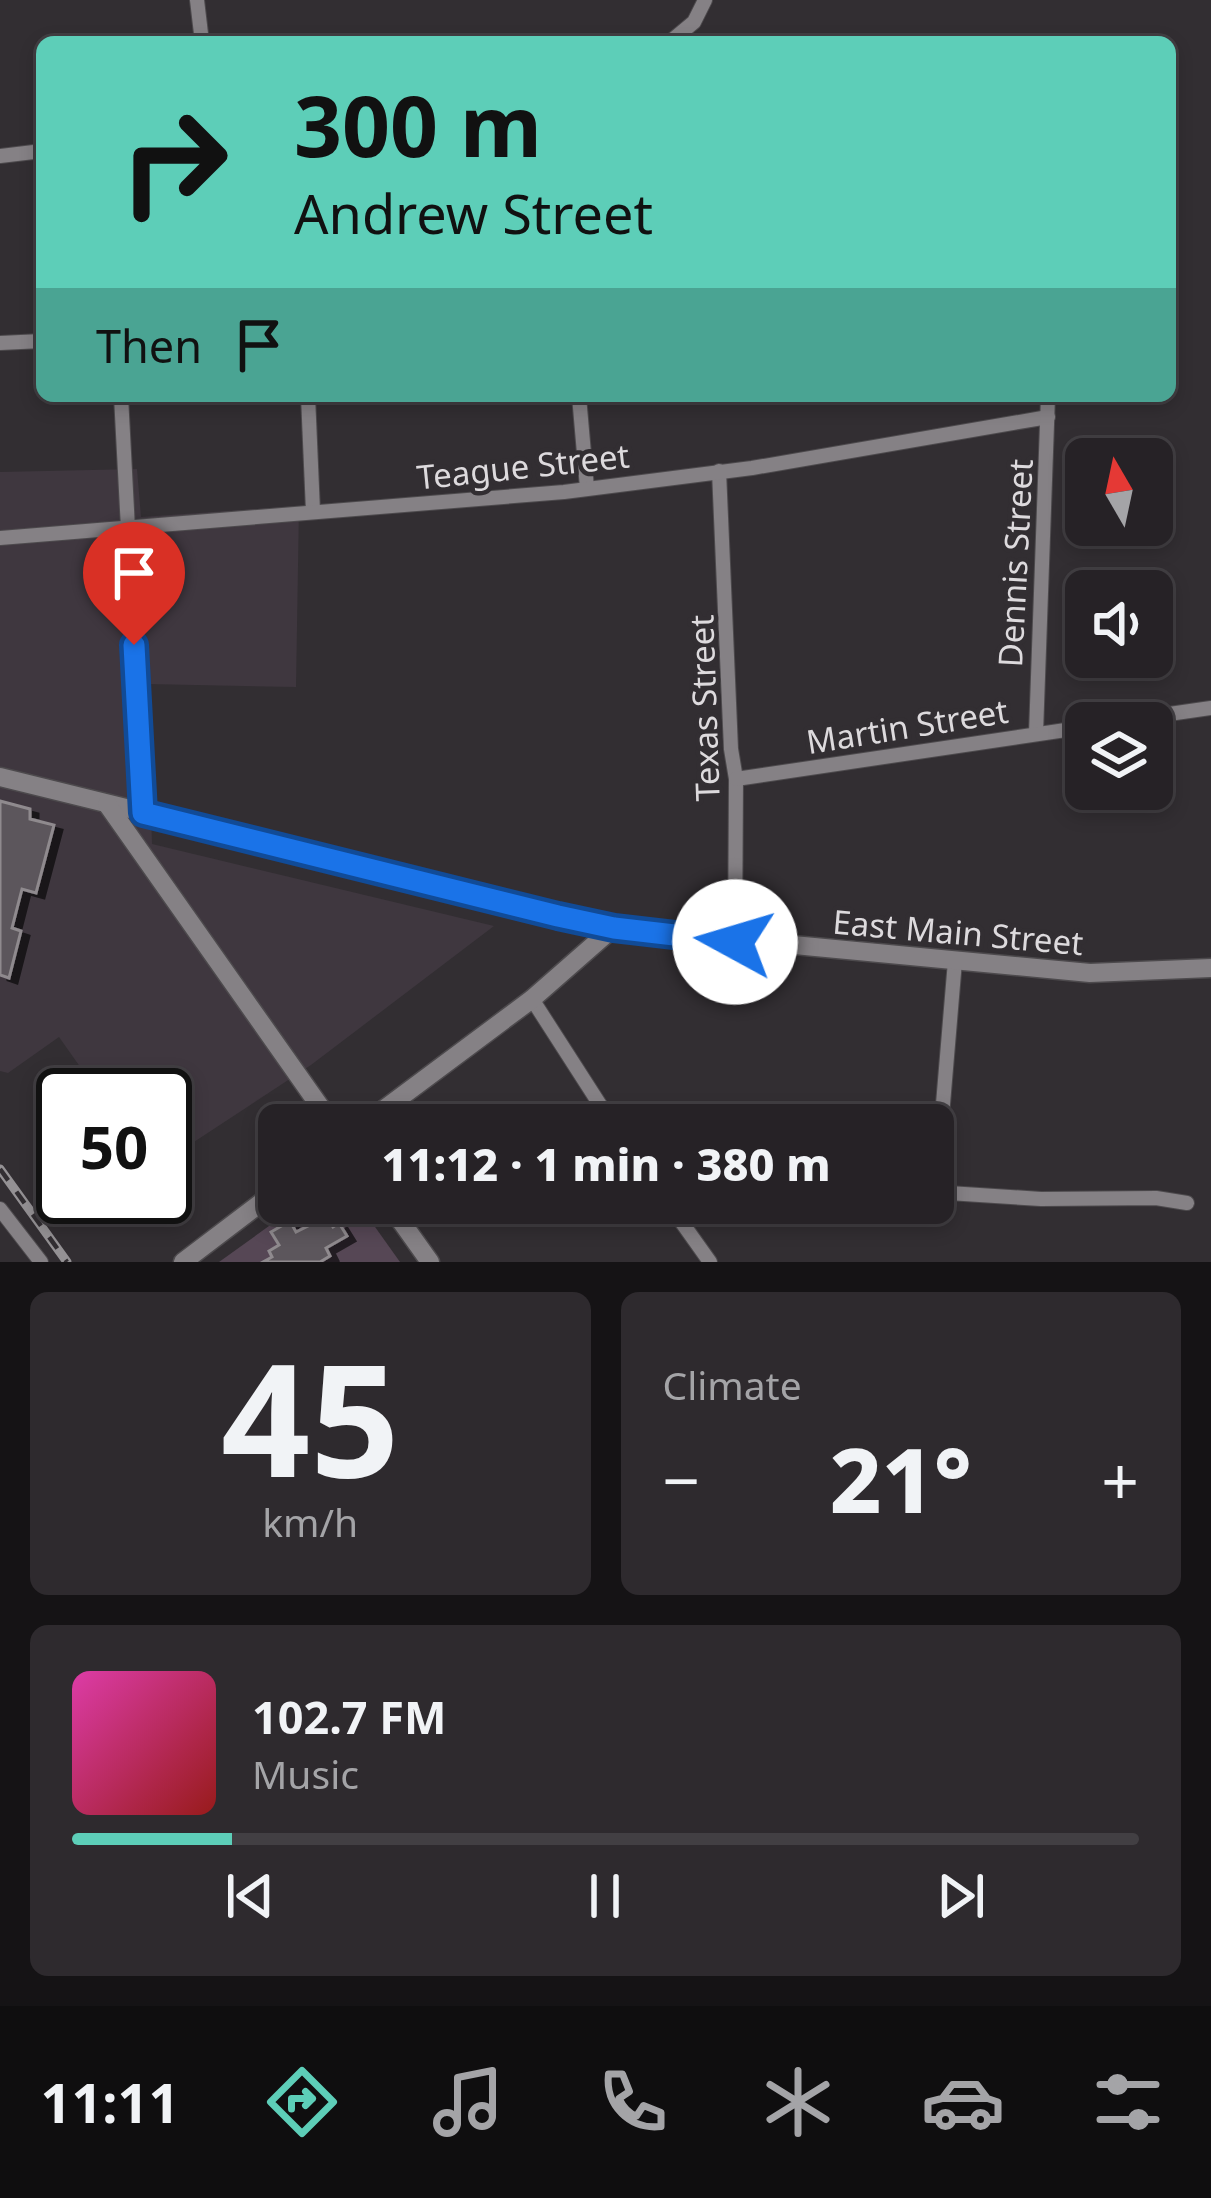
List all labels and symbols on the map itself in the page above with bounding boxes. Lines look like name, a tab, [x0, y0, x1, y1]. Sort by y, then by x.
street label: Teague Street	[415, 432, 631, 500]
north arrow	[1065, 438, 1173, 546]
street label: Dennis Street	[987, 458, 1043, 668]
pin	[83, 522, 185, 645]
street label: Texas Street	[678, 614, 730, 802]
street label: Martin Street	[803, 688, 1011, 764]
position arrow	[672, 879, 798, 1005]
street label: East Main Street	[831, 899, 1085, 965]
speed limit sign: 50	[36, 1068, 192, 1224]

